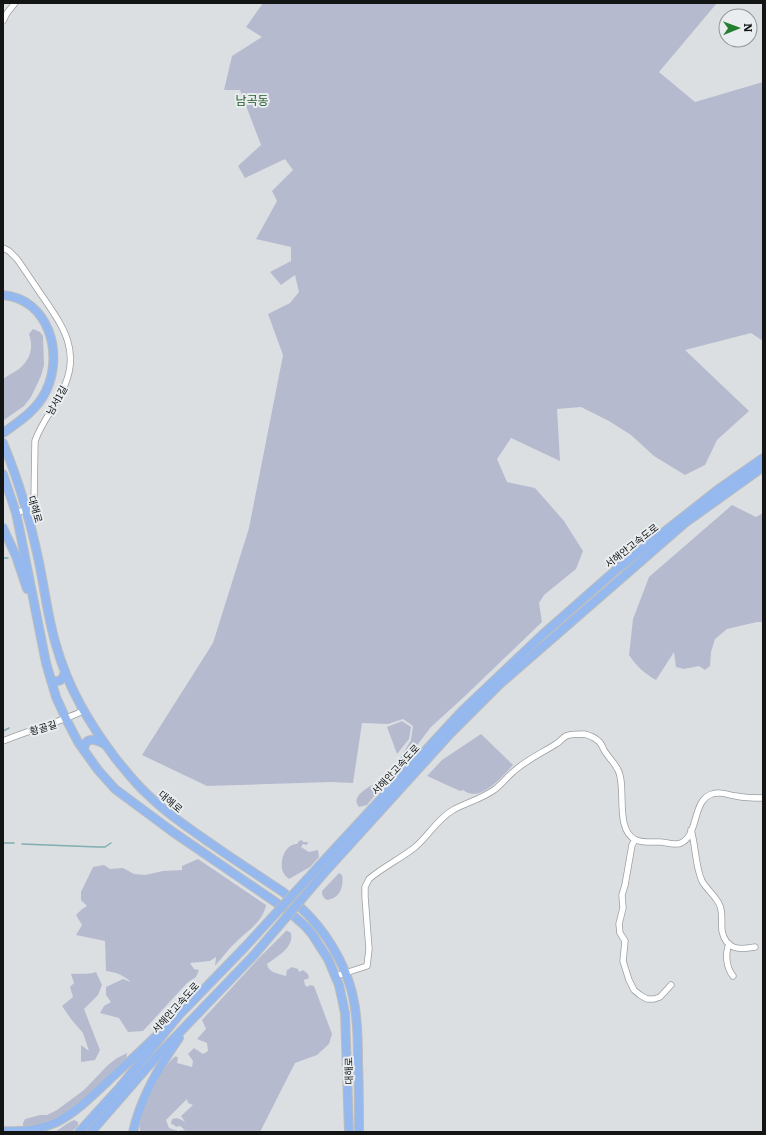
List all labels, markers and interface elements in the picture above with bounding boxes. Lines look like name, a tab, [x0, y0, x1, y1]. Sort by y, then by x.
north arrow	[718, 8, 758, 48]
text: N	[741, 23, 757, 33]
district label: 남곡동	[235, 91, 269, 109]
street label: 남서1길	[42, 383, 70, 417]
street label: 대해로	[25, 494, 47, 524]
street label: 서해안고속도로	[601, 519, 661, 571]
street label: 황골길	[28, 716, 58, 738]
street label: 서해안고속도로	[368, 740, 422, 798]
street label: 대해로	[156, 786, 186, 816]
street label: 서해안고속도로	[148, 978, 202, 1036]
street label: 대해로	[340, 1057, 356, 1085]

